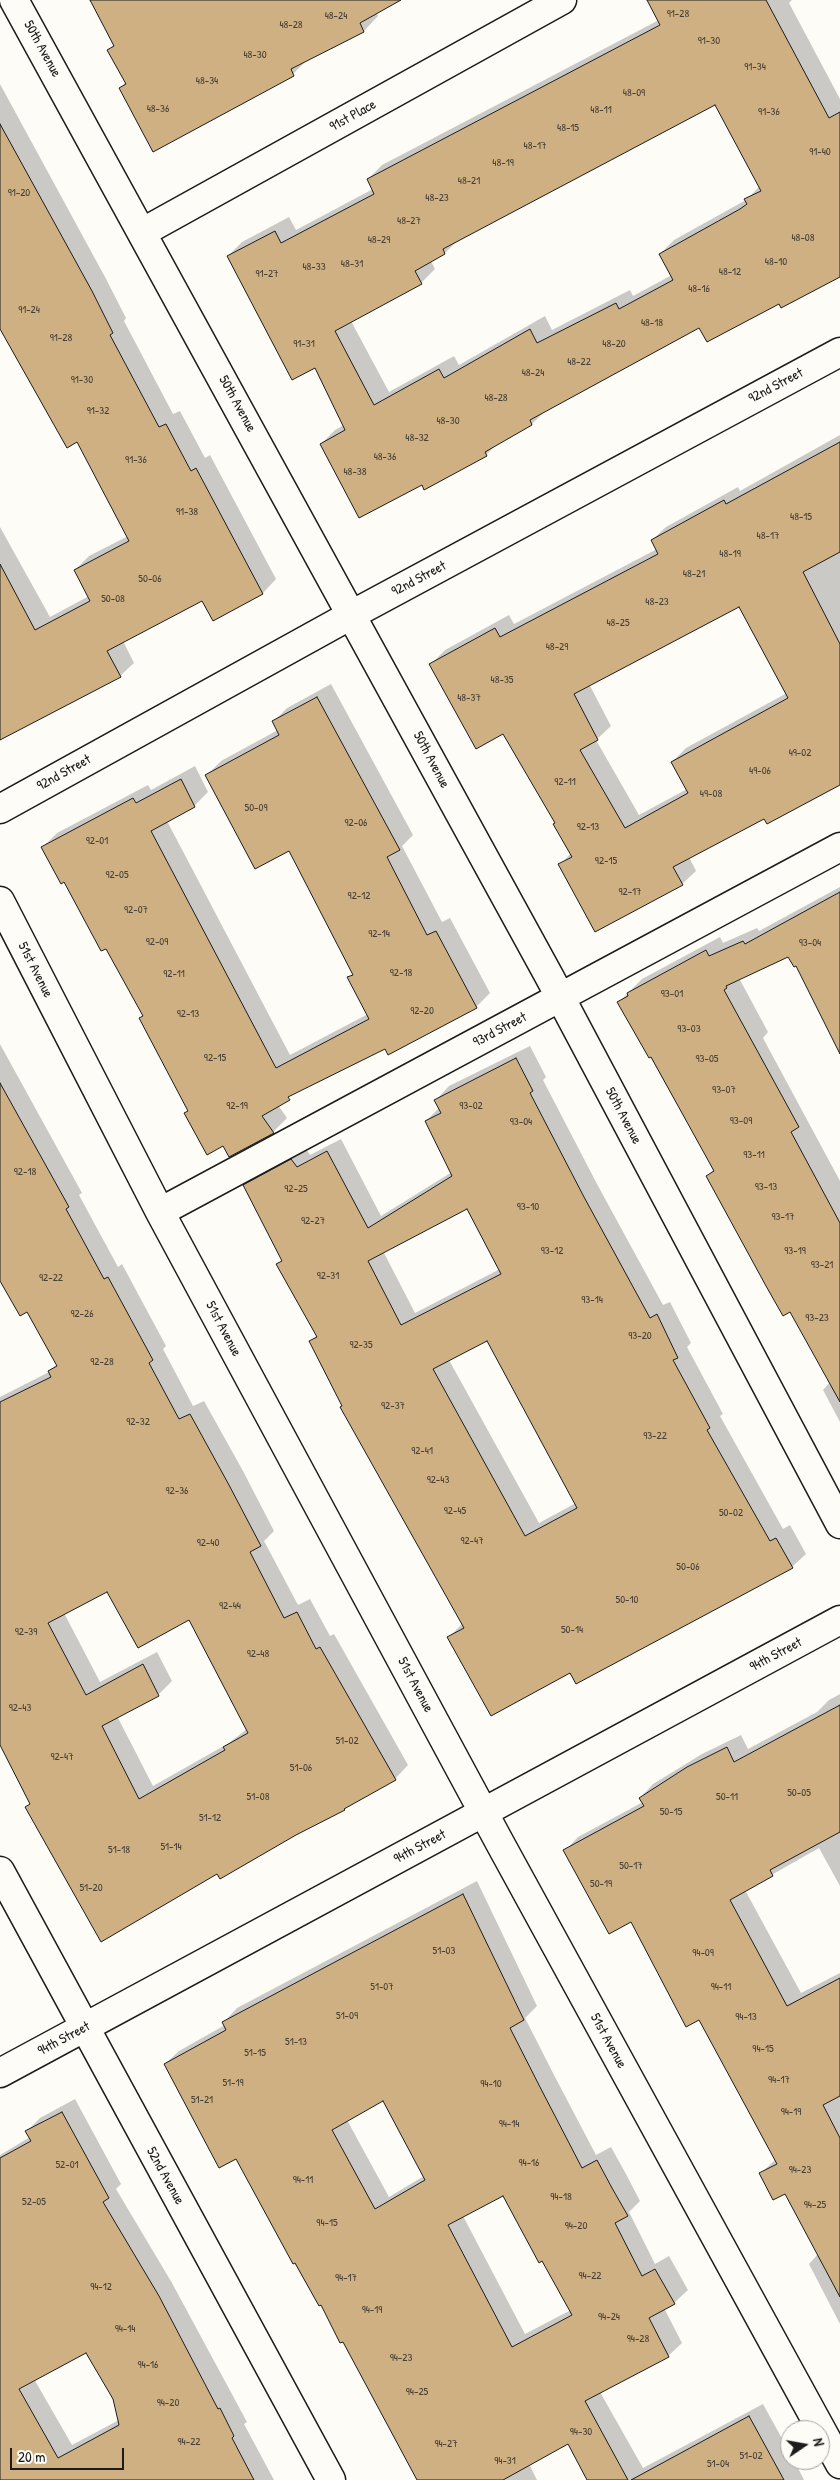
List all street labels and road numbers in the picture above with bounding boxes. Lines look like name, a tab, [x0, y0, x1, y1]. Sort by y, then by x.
street label: 50th Avenue	[20, 18, 64, 80]
street label: 91st Place	[327, 96, 379, 136]
street label: 92nd Street	[746, 365, 806, 407]
street label: 50th Avenue	[215, 373, 259, 435]
street label: 92nd Street	[389, 558, 449, 600]
street label: 50th Avenue	[409, 729, 453, 791]
street label: 92nd Street	[34, 751, 94, 795]
street label: 51st Avenue	[14, 939, 56, 1001]
street label: 93rd Street	[470, 1009, 530, 1051]
street label: 50th Avenue	[601, 1085, 645, 1147]
street label: 51st Avenue	[202, 1299, 244, 1359]
street label: 94th Street	[747, 1634, 805, 1676]
street label: 51st Avenue	[394, 1655, 436, 1715]
street label: 94th Street	[391, 1826, 449, 1868]
street label: 51st Avenue	[586, 2011, 630, 2071]
street label: 94th Street	[35, 2018, 93, 2060]
street label: 52nd Avenue	[142, 2144, 188, 2208]

